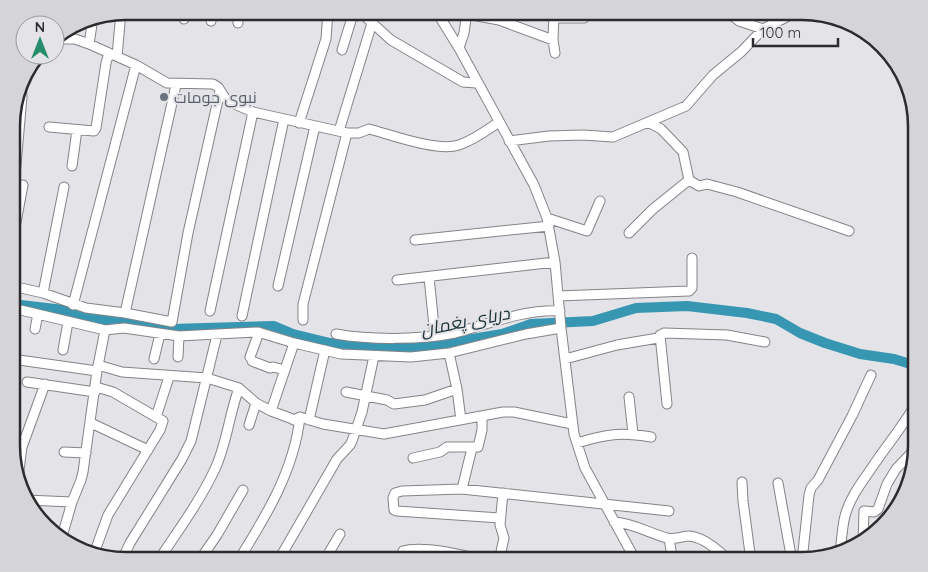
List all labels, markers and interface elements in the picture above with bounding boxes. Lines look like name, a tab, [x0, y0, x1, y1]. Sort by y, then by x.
north arrow	[15, 15, 65, 65]
scale bar	[753, 15, 838, 47]
text: N	[35, 18, 45, 36]
text: 100 m	[760, 23, 801, 42]
place label: نبوی جومات	[174, 87, 257, 108]
marker: نبوی جومات	[158, 91, 170, 103]
water label: دریای پغمان	[418, 301, 513, 342]

